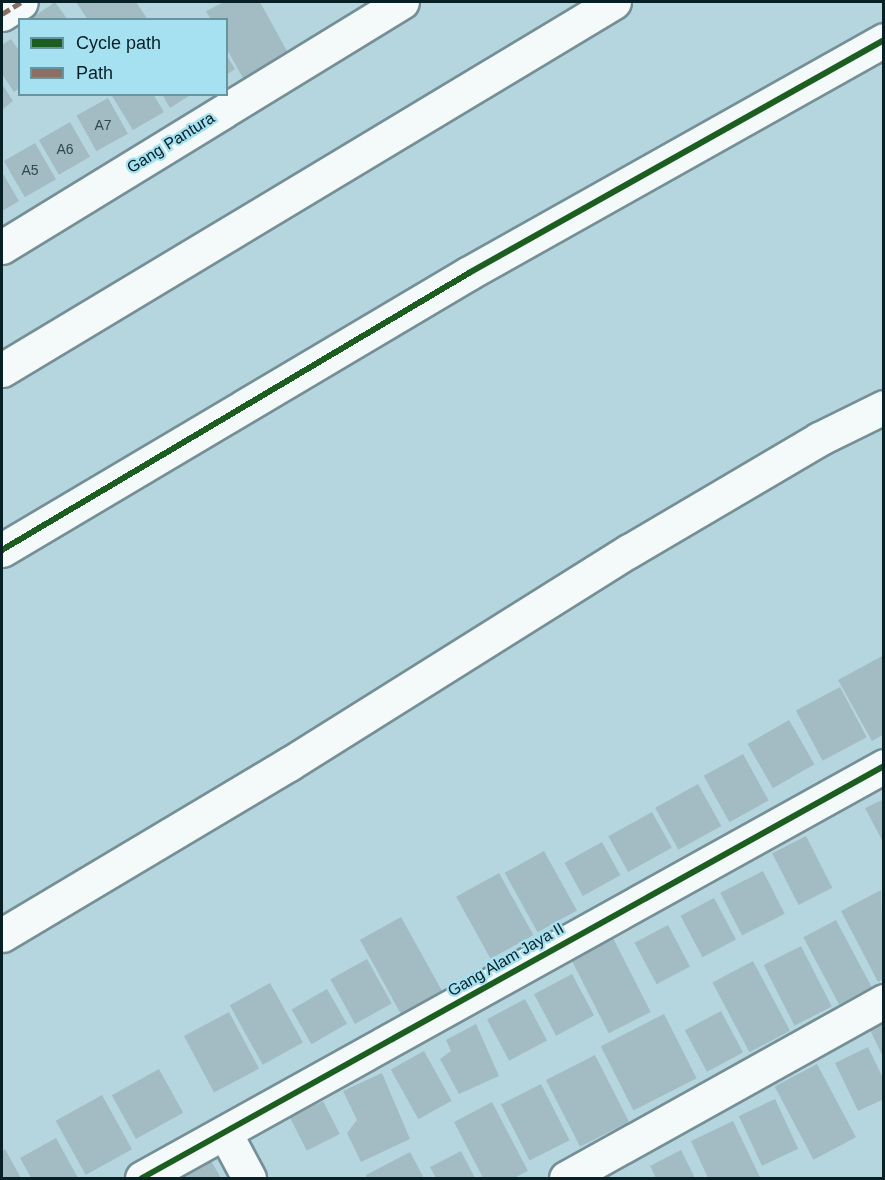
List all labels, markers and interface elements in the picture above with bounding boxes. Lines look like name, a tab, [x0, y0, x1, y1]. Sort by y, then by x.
legend	[18, 18, 228, 96]
text: Cycle path	[76, 33, 161, 53]
text: Path	[76, 63, 113, 83]
street label: Gang Pantura	[124, 108, 218, 178]
house number: A7	[94, 117, 112, 133]
house number: A6	[56, 141, 74, 157]
house number: A5	[21, 162, 39, 178]
street label: Gang Alam Jaya II	[444, 919, 568, 1001]

